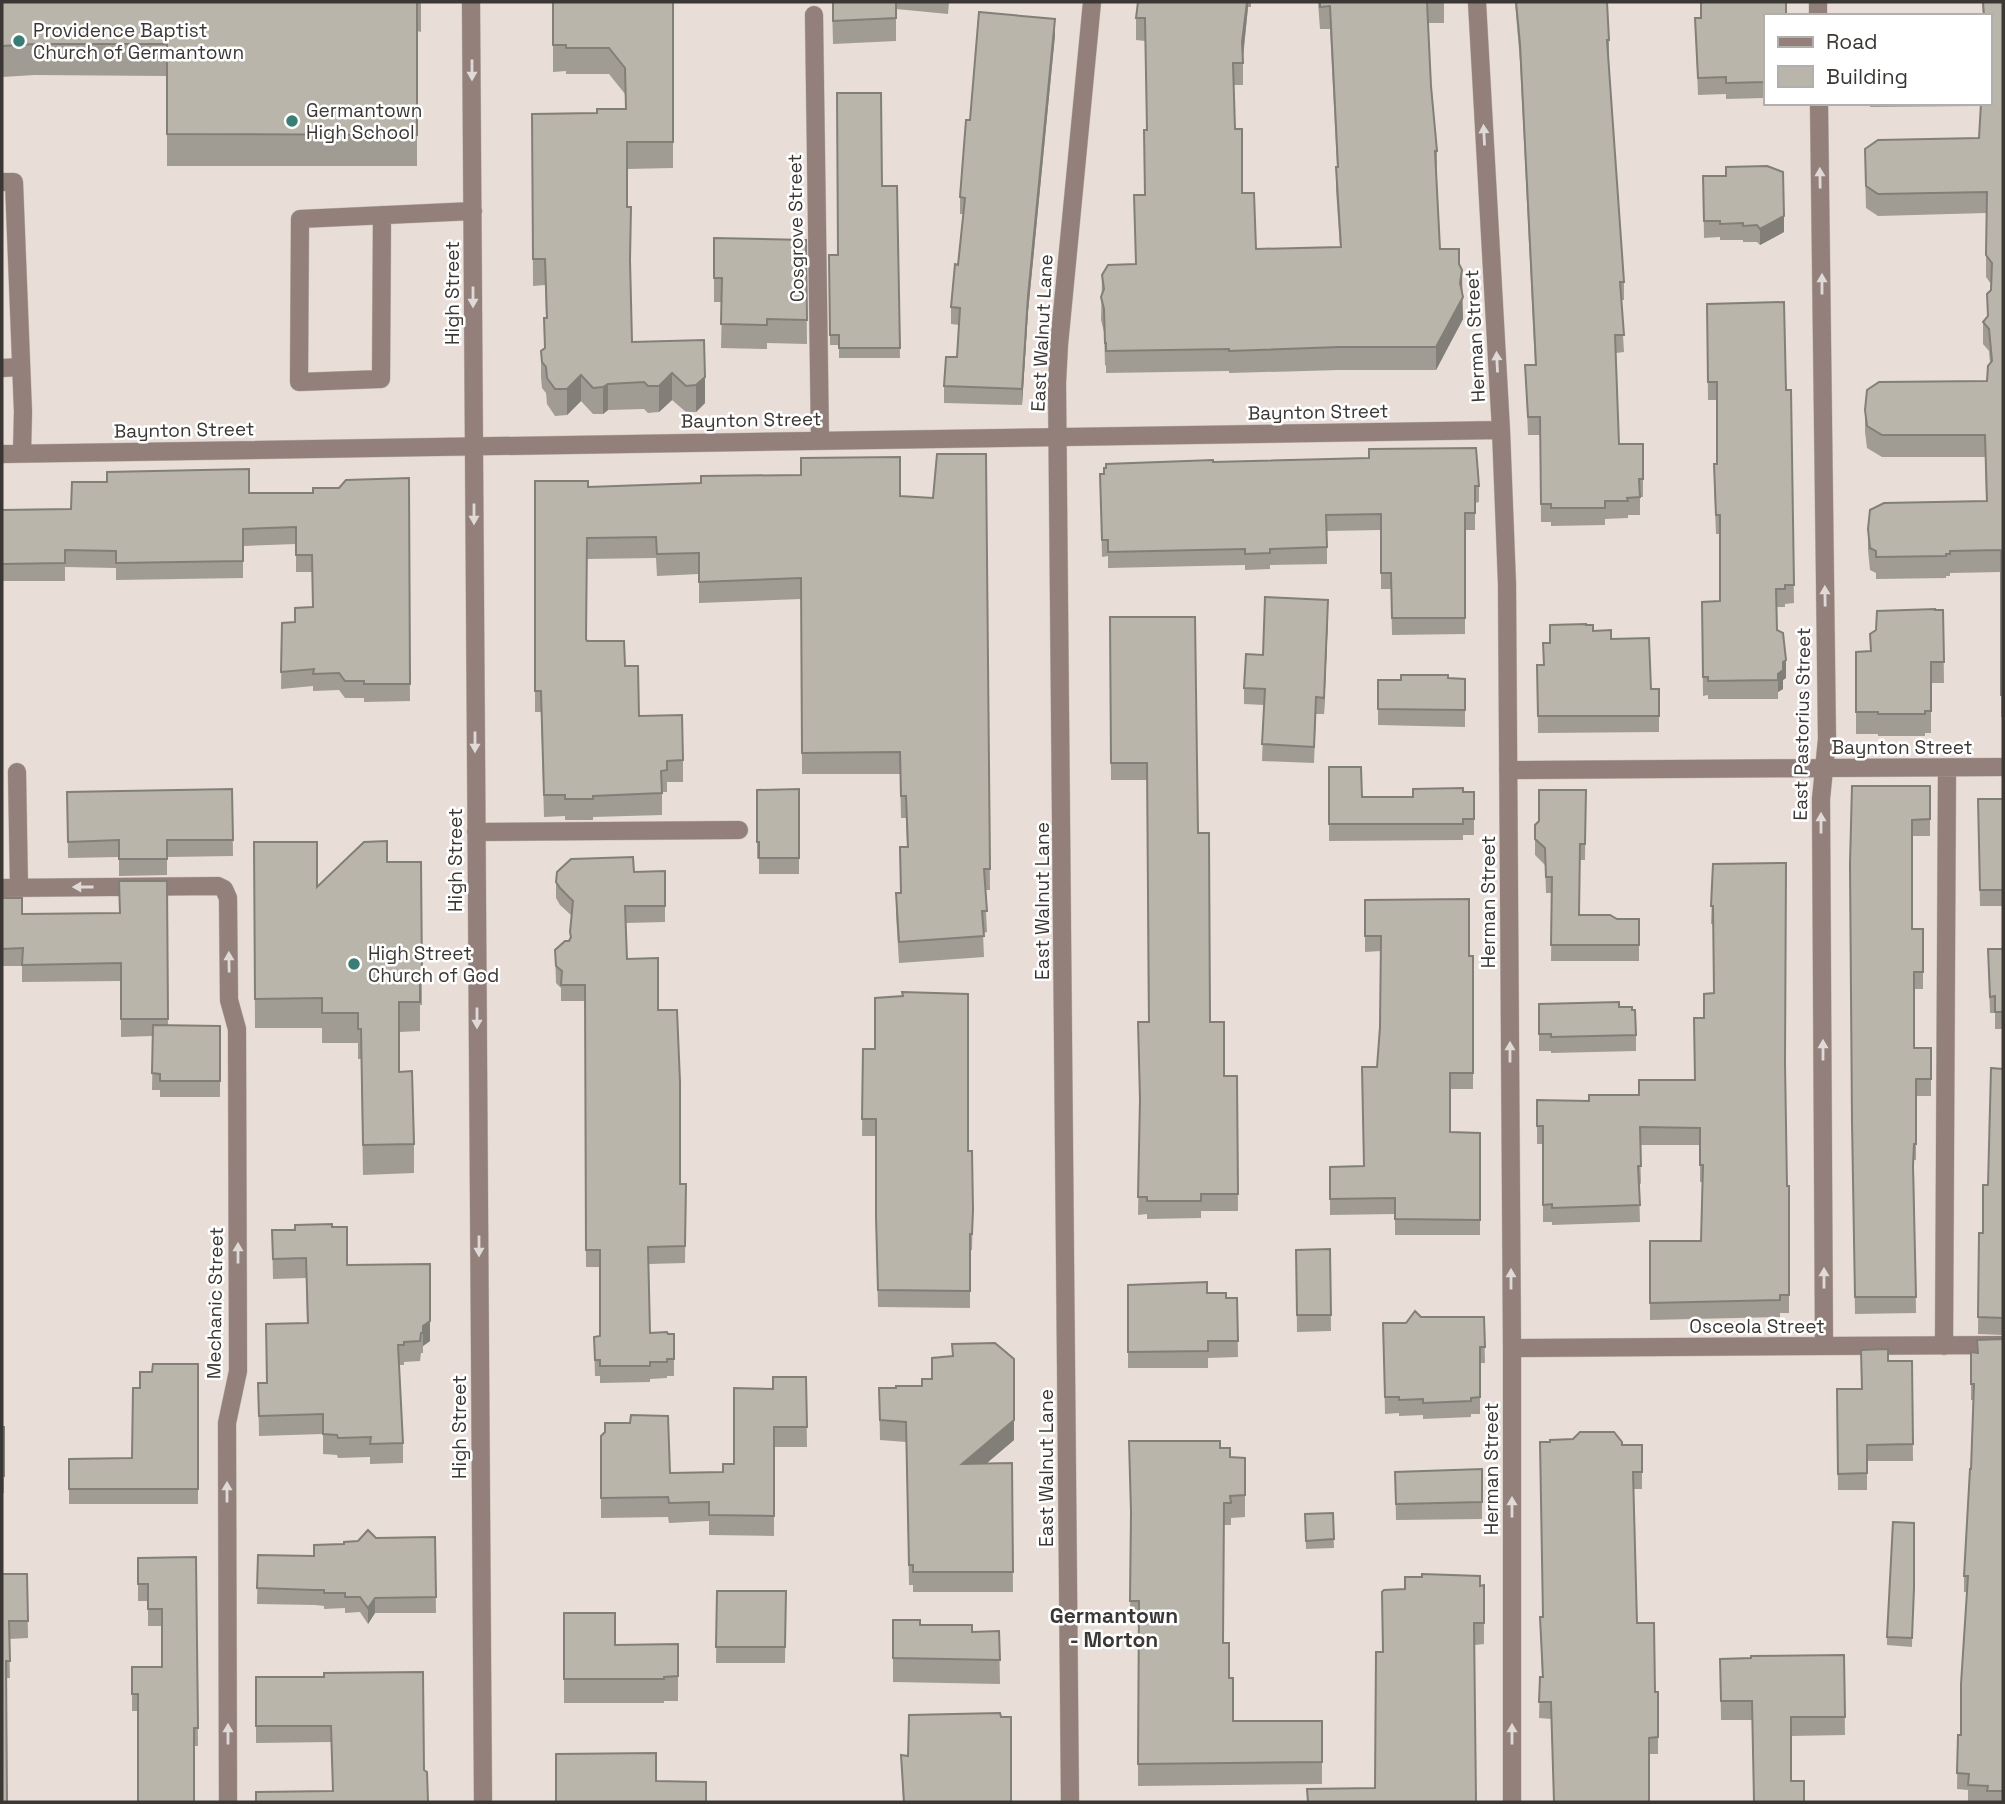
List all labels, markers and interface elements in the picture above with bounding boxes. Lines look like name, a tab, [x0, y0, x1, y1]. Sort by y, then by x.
legend	[1764, 14, 1991, 105]
place label: Providence Baptist Church of Germantown	[33, 18, 244, 65]
text: Road	[1826, 28, 1878, 55]
marker: Providence Baptist Church of Germantown	[11, 33, 27, 49]
one-way arrow	[466, 59, 478, 81]
text: Building	[1826, 63, 1908, 90]
place label: Germantown High School	[306, 98, 422, 145]
marker: Germantown High School	[284, 113, 300, 129]
one-way arrow	[1479, 124, 1490, 146]
street label: Cosgrove Street	[782, 154, 810, 302]
one-way arrow	[1815, 167, 1826, 189]
street label: High Street	[440, 241, 465, 345]
street label: East Walnut Lane	[1025, 254, 1059, 412]
street label: Herman Street	[1459, 269, 1491, 403]
one-way arrow	[1816, 273, 1828, 295]
one-way arrow	[467, 287, 479, 309]
one-way arrow	[1491, 351, 1502, 373]
street label: Baynton Street	[1247, 398, 1389, 426]
street label: Baynton Street	[680, 406, 822, 434]
street label: Baynton Street	[113, 416, 255, 444]
one-way arrow	[468, 504, 480, 526]
one-way arrow	[1819, 585, 1831, 607]
street label: East Pastorius Street	[1788, 627, 1816, 821]
one-way arrow	[469, 731, 481, 753]
street label: Baynton Street	[1832, 735, 1972, 760]
street label: High Street	[443, 808, 468, 912]
one-way arrow	[1815, 812, 1827, 834]
street label: East Walnut Lane	[1030, 822, 1055, 980]
street label: Herman Street	[1476, 836, 1501, 968]
one-way arrow	[72, 881, 94, 893]
place label: High Street Church of God	[368, 941, 499, 988]
one-way arrow	[223, 951, 235, 973]
marker: High Street Church of God	[346, 956, 362, 972]
one-way arrow	[471, 1008, 483, 1030]
one-way arrow	[1817, 1039, 1829, 1061]
one-way arrow	[1504, 1040, 1516, 1062]
street label: Mechanic Street	[201, 1227, 229, 1379]
one-way arrow	[473, 1235, 485, 1257]
one-way arrow	[232, 1242, 244, 1264]
one-way arrow	[1818, 1267, 1830, 1289]
one-way arrow	[1505, 1268, 1517, 1290]
street label: Osceola Street	[1689, 1314, 1825, 1339]
street label: High Street	[447, 1375, 472, 1479]
street label: East Walnut Lane	[1034, 1389, 1059, 1547]
street label: Herman Street	[1479, 1403, 1504, 1535]
one-way arrow	[221, 1481, 233, 1503]
one-way arrow	[1506, 1495, 1518, 1517]
district label: Germantown - Morton	[1050, 1602, 1178, 1653]
one-way arrow	[222, 1723, 234, 1745]
one-way arrow	[1506, 1723, 1518, 1745]

